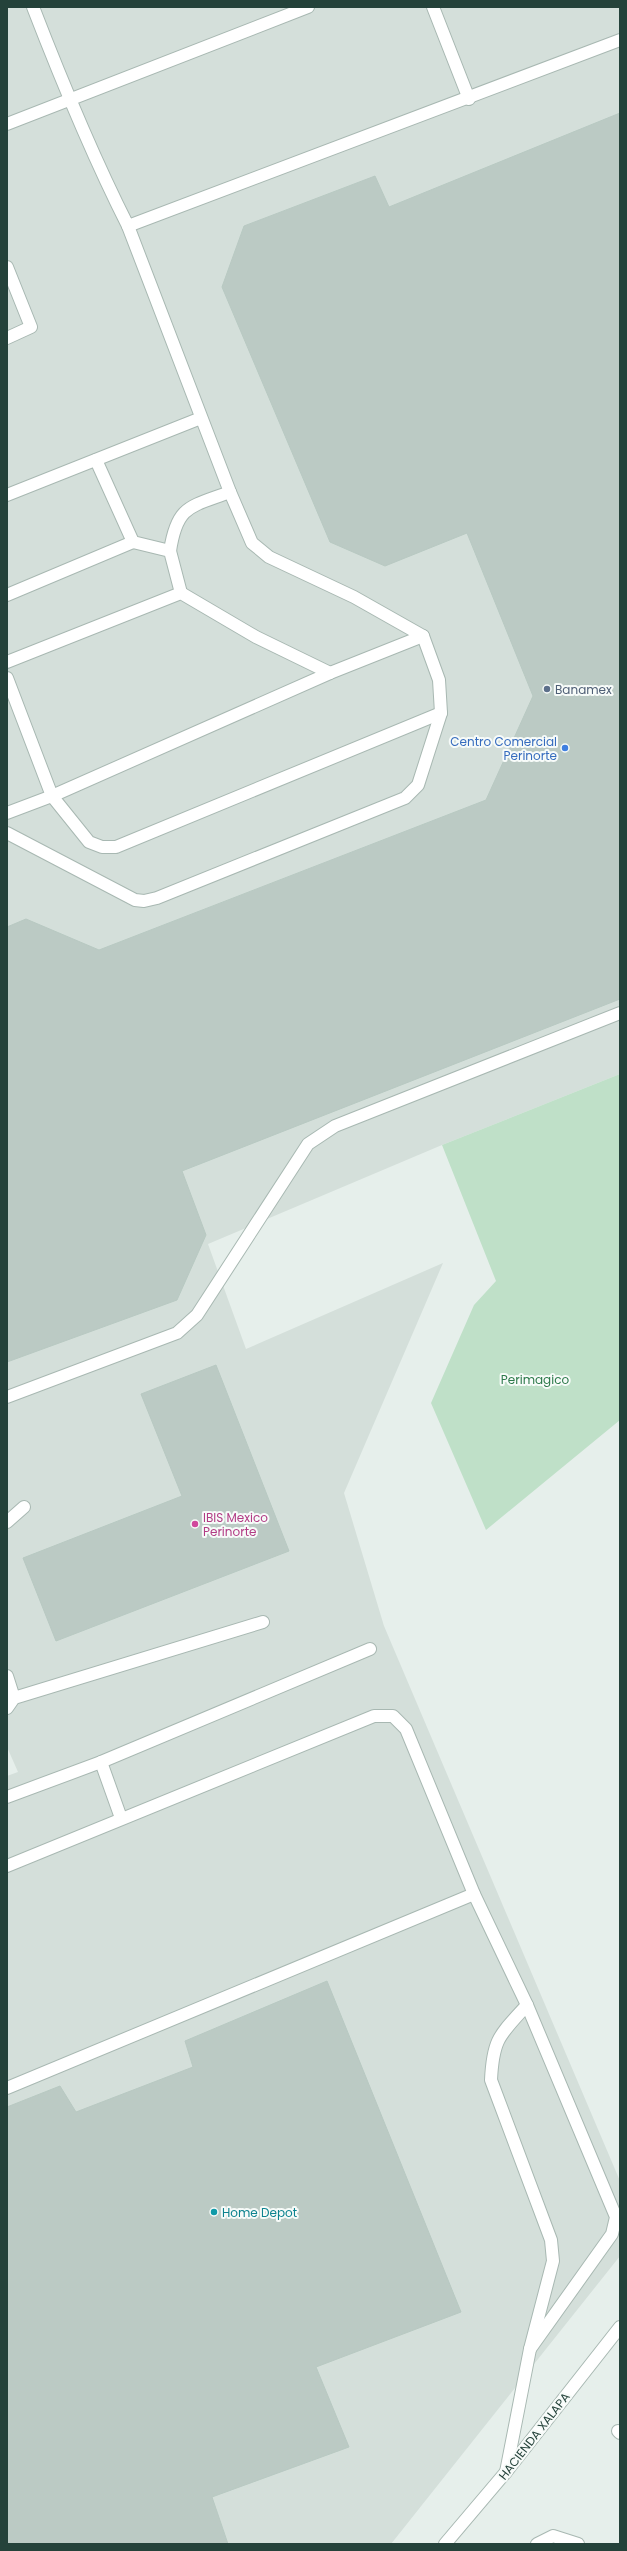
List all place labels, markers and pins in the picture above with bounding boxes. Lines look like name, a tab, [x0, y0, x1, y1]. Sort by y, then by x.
place label: Banamex	[555, 681, 612, 698]
marker: Banamex	[542, 684, 552, 694]
place label: Centro Comercial Perinorte	[450, 733, 557, 764]
marker: Centro Comercial Perinorte	[560, 743, 570, 753]
place label: IBIS Mexico Perinorte	[203, 1509, 268, 1540]
marker: IBIS Mexico Perinorte	[190, 1519, 200, 1529]
place label: Home Depot	[222, 2204, 297, 2221]
marker: Home Depot	[209, 2207, 219, 2217]

